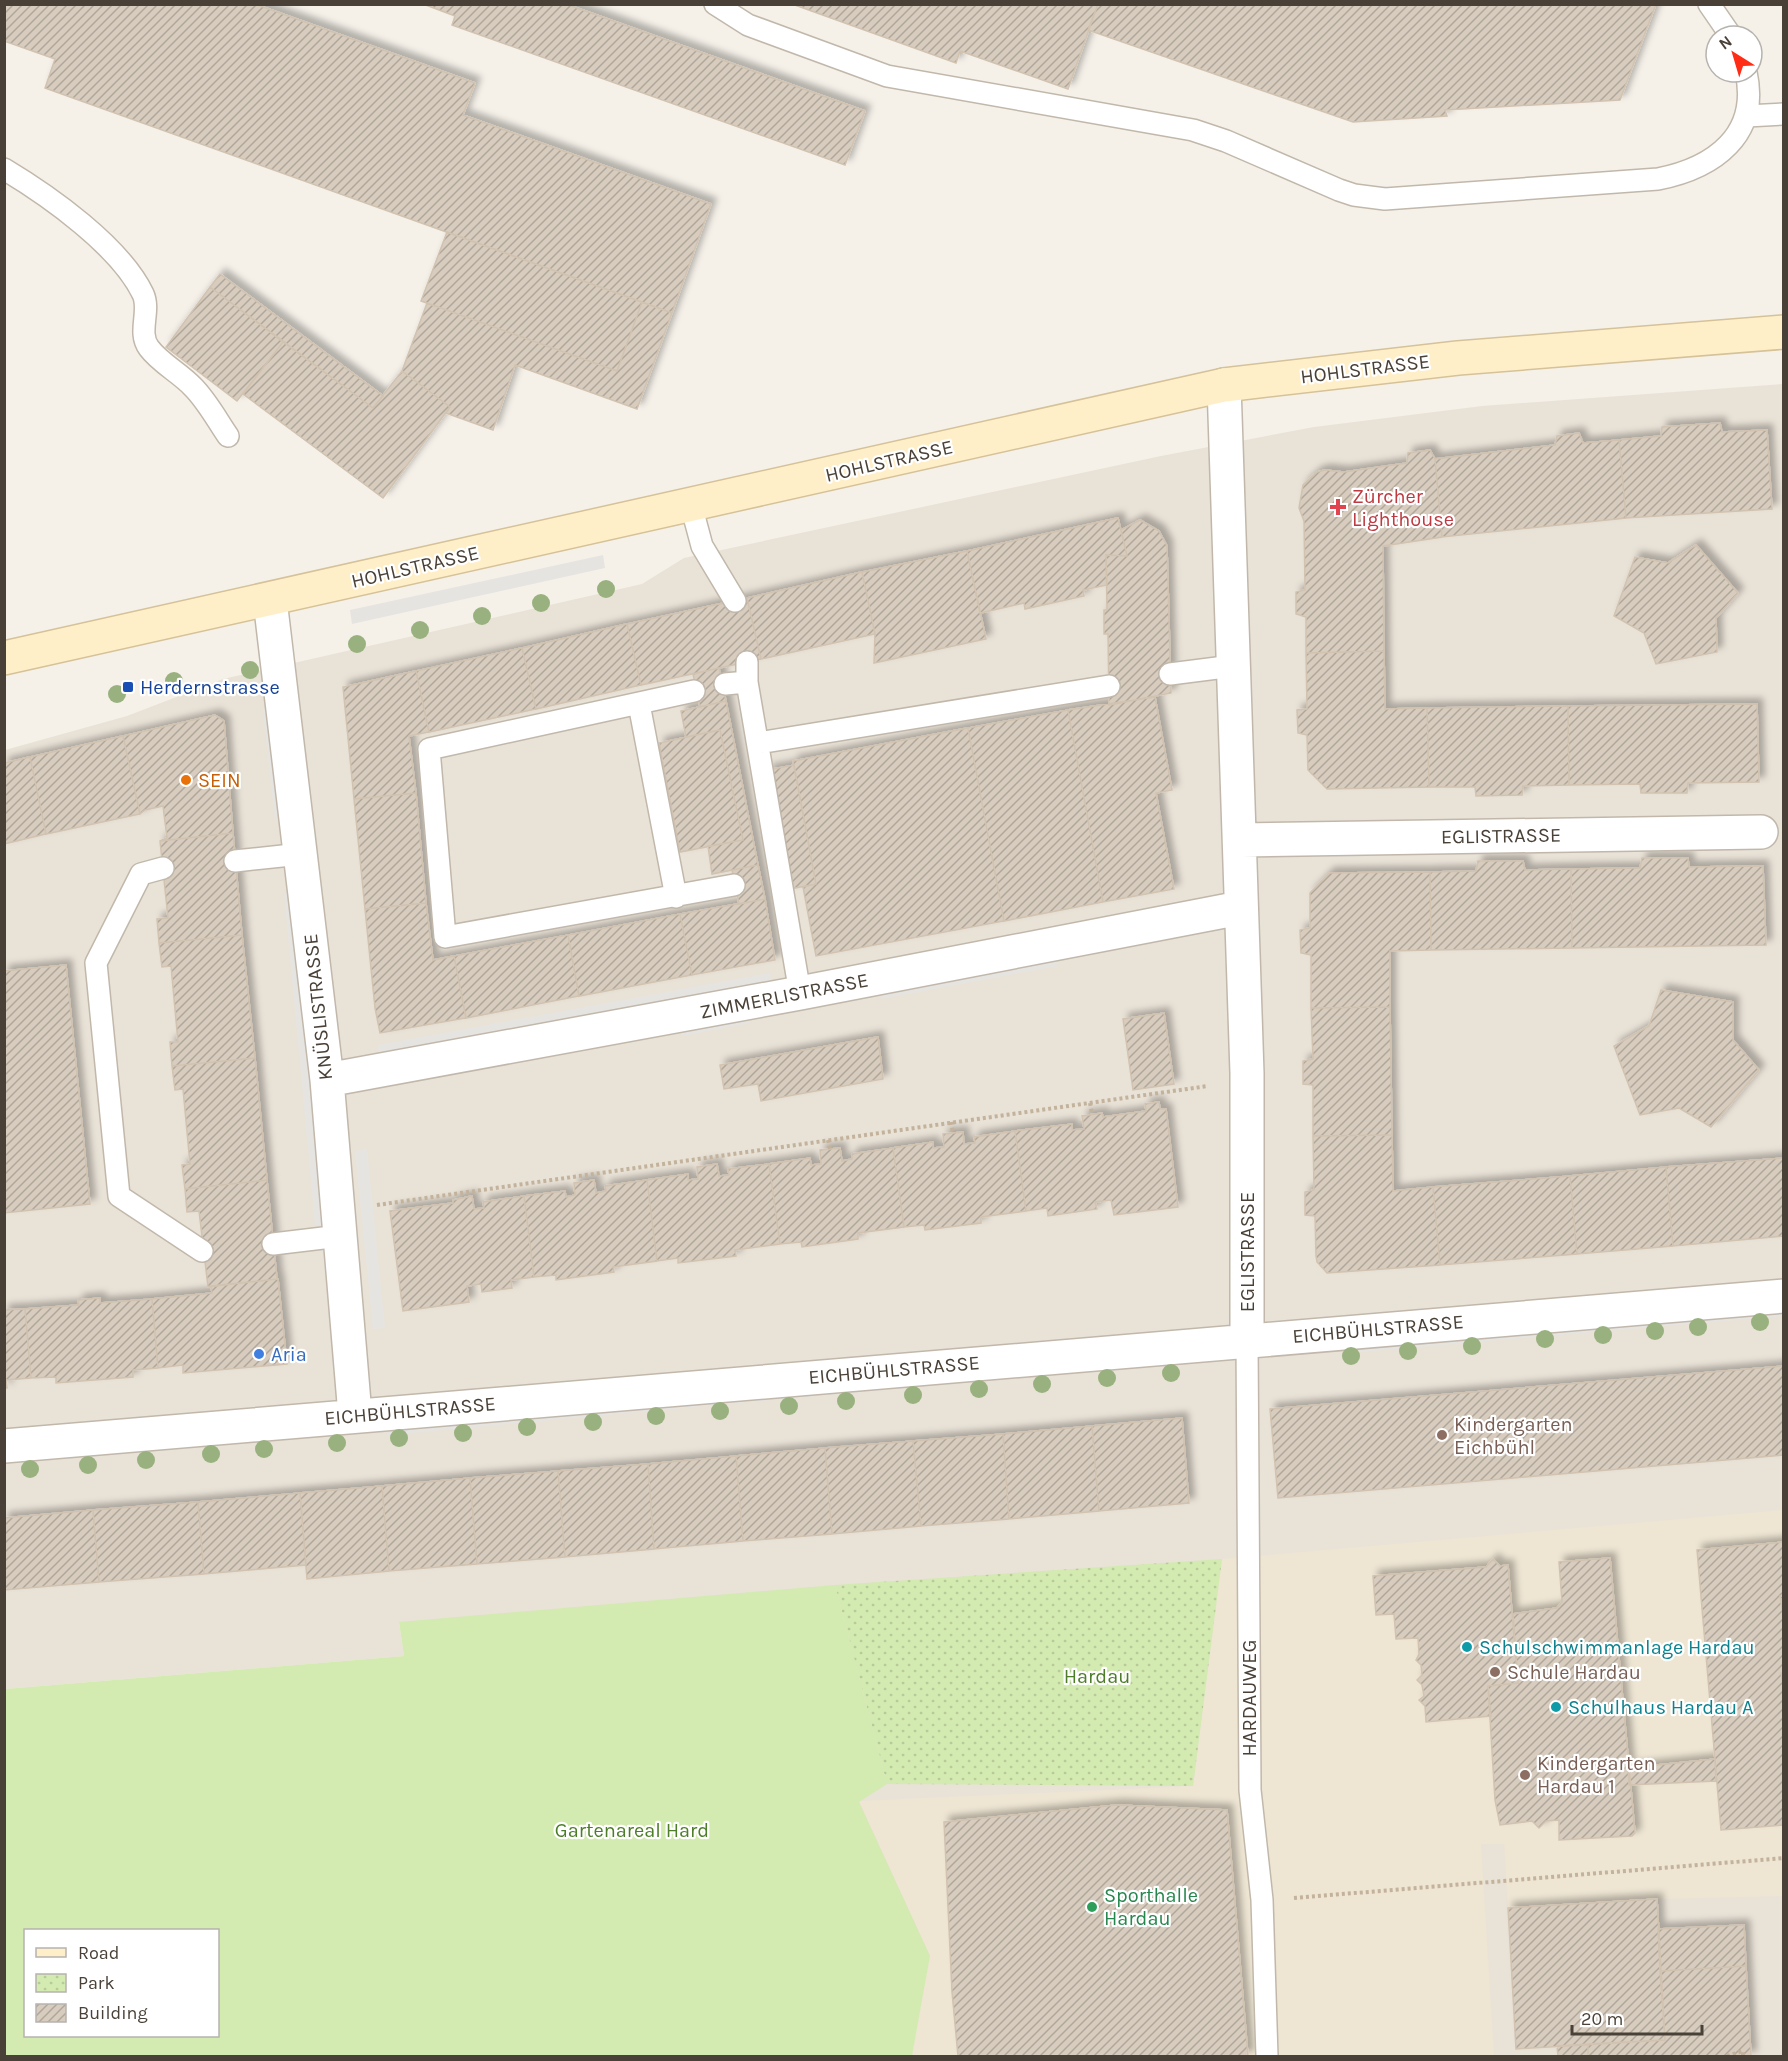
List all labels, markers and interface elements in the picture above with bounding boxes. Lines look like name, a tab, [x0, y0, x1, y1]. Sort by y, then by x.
north arrow	[1704, 24, 1764, 84]
text: N	[1715, 31, 1736, 53]
street label: HOHLSTRASSE	[1299, 350, 1431, 388]
street label: HOHLSTRASSE	[823, 435, 955, 487]
place label: Zürcher Lighthouse	[1352, 485, 1454, 531]
marker: Zürcher Lighthouse	[1329, 498, 1347, 516]
street label: HOHLSTRASSE	[349, 541, 481, 593]
place label: Herdernstrasse	[140, 676, 280, 699]
marker: Herdernstrasse	[121, 680, 135, 694]
place label: SEIN	[198, 769, 241, 792]
marker: SEIN	[179, 773, 193, 787]
street label: EGLISTRASSE	[1441, 823, 1561, 849]
street label: KNÜSLISTRASSE	[299, 933, 337, 1081]
street label: ZIMMERLISTRASSE	[698, 968, 870, 1024]
street label: EGLISTRASSE	[1236, 1192, 1259, 1312]
street label: EICHBÜHLSTRASSE	[1291, 1310, 1465, 1348]
place label: Aria	[271, 1343, 307, 1366]
marker: Aria	[252, 1347, 266, 1361]
street label: EICHBÜHLSTRASSE	[807, 1351, 981, 1389]
street label: EICHBÜHLSTRASSE	[323, 1392, 497, 1430]
place label: Kindergarten Eichbühl	[1454, 1413, 1573, 1459]
marker: Kindergarten Eichbühl	[1435, 1428, 1449, 1442]
place label: Schulschwimmanlage Hardau	[1479, 1636, 1755, 1659]
street label: HARDAUWEG	[1238, 1640, 1261, 1756]
marker: Schulschwimmanlage Hardau	[1460, 1640, 1474, 1654]
place label: Schule Hardau	[1507, 1661, 1641, 1684]
park label: Hardau	[1064, 1665, 1130, 1688]
marker: Schule Hardau	[1488, 1665, 1502, 1679]
place label: Schulhaus Hardau A	[1568, 1696, 1753, 1719]
marker: Schulhaus Hardau A	[1549, 1700, 1563, 1714]
place label: Kindergarten Hardau 1	[1537, 1752, 1656, 1798]
marker: Kindergarten Hardau 1	[1518, 1768, 1532, 1782]
park label: Gartenareal Hard	[555, 1819, 709, 1842]
place label: Sporthalle Hardau	[1104, 1884, 1198, 1930]
marker: Sporthalle Hardau	[1085, 1900, 1099, 1914]
legend	[24, 1929, 219, 2037]
text: Road	[78, 1942, 119, 1964]
text: Park	[78, 1972, 115, 1994]
scale bar	[1572, 1998, 1702, 2036]
text: Building	[78, 2002, 148, 2024]
text: 20 m	[1581, 2008, 1623, 2030]

